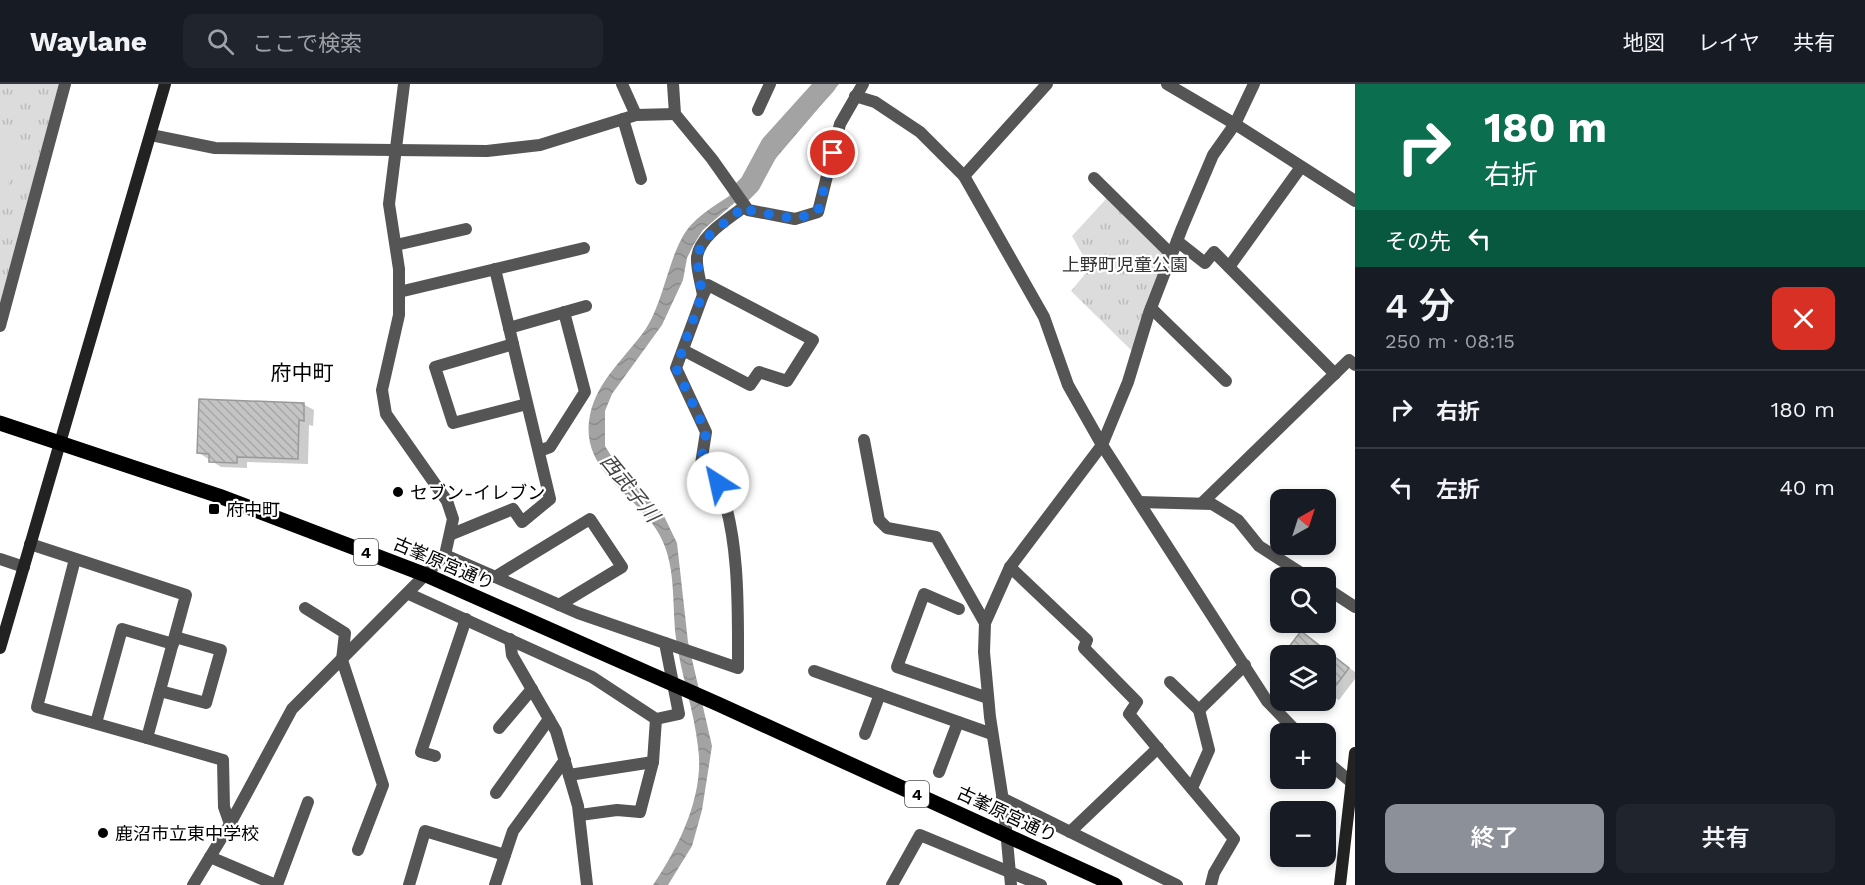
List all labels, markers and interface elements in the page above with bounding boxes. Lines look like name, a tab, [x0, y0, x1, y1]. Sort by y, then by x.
search box	[183, 14, 603, 68]
text: Waylane	[30, 25, 147, 58]
icon: search	[204, 25, 237, 58]
text: 地図	[1623, 30, 1665, 55]
text: レイヤ	[1698, 30, 1760, 55]
text: 共有	[1793, 30, 1835, 55]
text: ここで検索	[252, 31, 362, 56]
text: 180 m	[1484, 103, 1607, 152]
icon: right	[1385, 108, 1463, 186]
pin	[807, 127, 858, 178]
icon: arrive	[816, 136, 849, 169]
text: 右折	[1484, 159, 1538, 191]
icon: left	[1463, 222, 1496, 255]
text: その先	[1385, 229, 1451, 254]
park label: 上野町児童公園	[1062, 254, 1188, 275]
text: 4 分	[1385, 285, 1455, 327]
button: close	[1772, 287, 1835, 350]
text: 250 m · 08:15	[1385, 329, 1515, 353]
district label: 府中町	[271, 360, 334, 385]
icon: right	[1385, 393, 1418, 426]
text: 180 m	[1771, 397, 1835, 422]
text: 右折	[1436, 399, 1480, 424]
water label: 西武子川	[596, 449, 666, 528]
position arrow	[686, 451, 750, 515]
icon: left	[1385, 471, 1418, 504]
text: 40 m	[1779, 475, 1835, 500]
text: 左折	[1436, 477, 1480, 502]
place label: セブン-イレブン	[410, 482, 545, 503]
marker: セブン-イレブン	[391, 485, 405, 499]
north arrow	[1270, 489, 1336, 555]
map controls	[1270, 489, 1336, 867]
place label: 府中町	[226, 499, 280, 520]
marker: 府中町	[207, 502, 221, 516]
street label: 古峯原宮通り	[390, 532, 498, 594]
road number: 4	[354, 539, 378, 565]
button: search	[1270, 567, 1336, 633]
button: layers	[1270, 645, 1336, 711]
button: +	[1270, 723, 1336, 789]
road number: 4	[905, 781, 929, 807]
street label: 古峯原宮通り	[954, 782, 1060, 846]
button: −	[1270, 801, 1336, 867]
button: 終了	[1385, 804, 1604, 873]
button: 共有	[1616, 804, 1835, 873]
place label: 鹿沼市立東中学校	[115, 823, 259, 844]
marker: 鹿沼市立東中学校	[96, 826, 110, 840]

